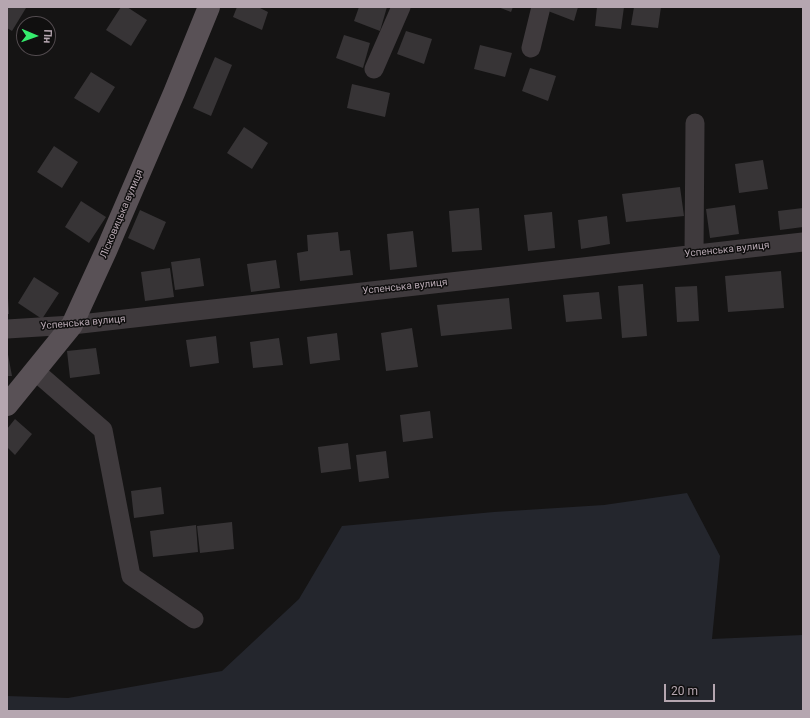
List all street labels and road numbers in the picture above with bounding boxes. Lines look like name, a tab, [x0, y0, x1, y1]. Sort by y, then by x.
street label: Лісковицька вулиця	[98, 168, 146, 260]
street label: Успенська вулиця	[684, 240, 770, 260]
street label: Успенська вулиця	[362, 277, 448, 297]
street label: Успенська вулиця	[40, 313, 126, 333]

